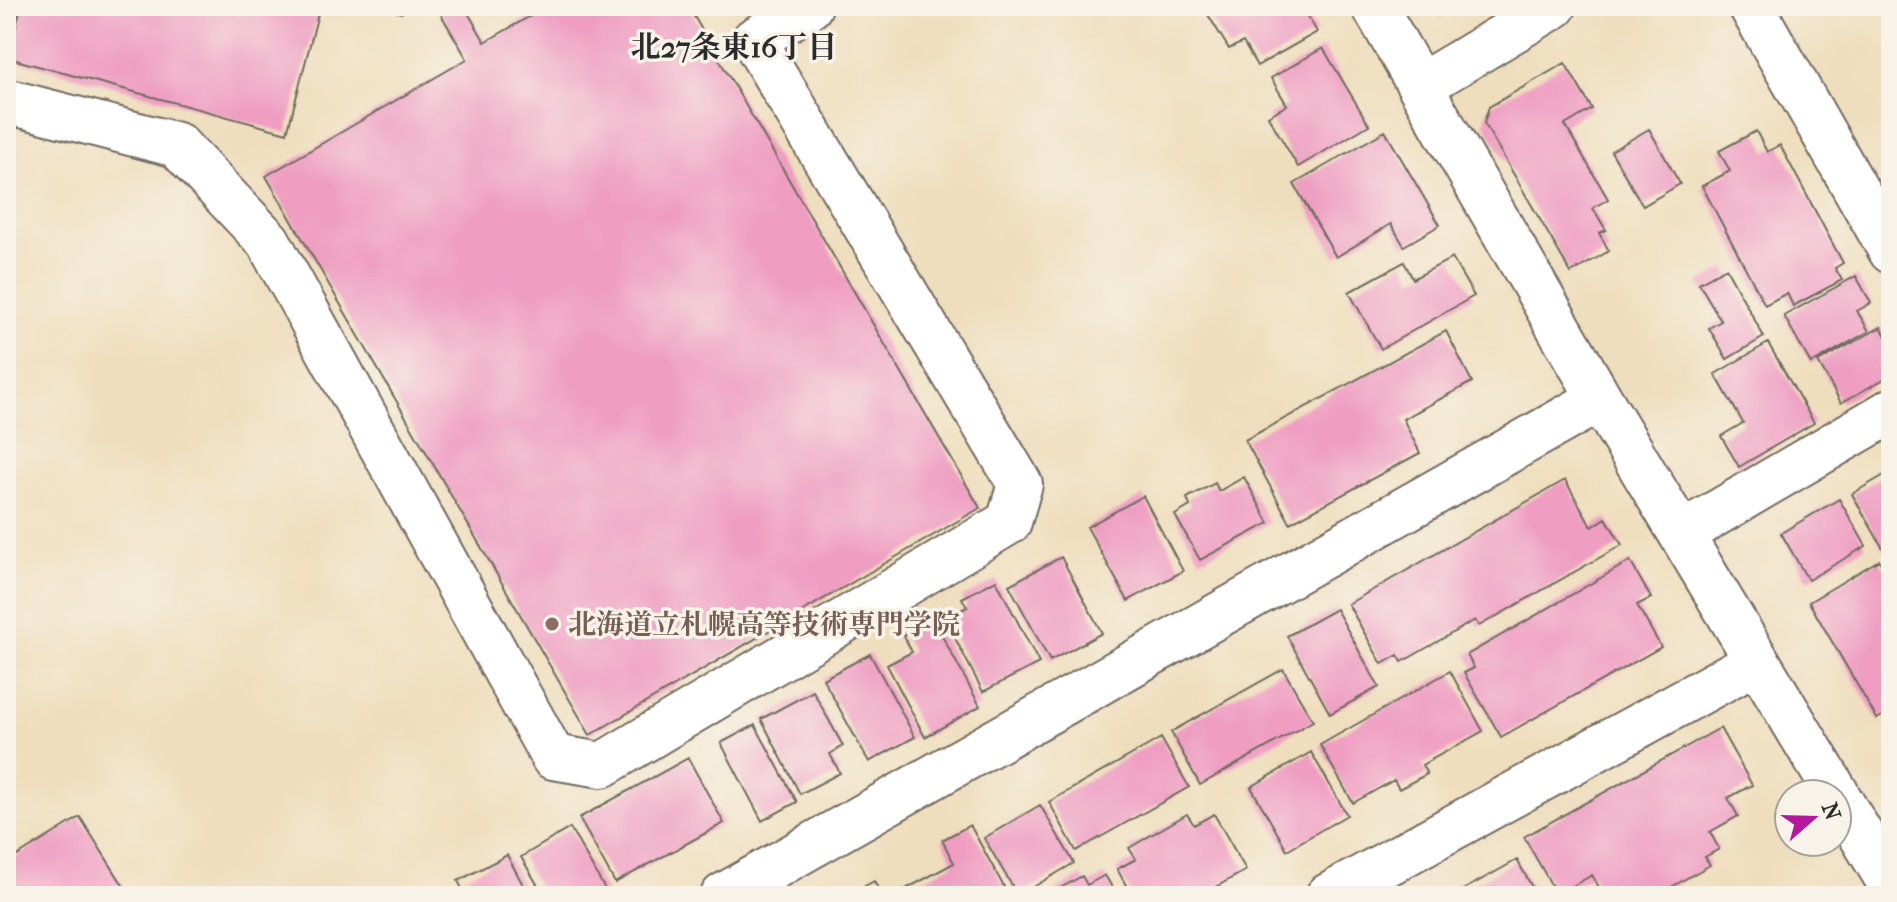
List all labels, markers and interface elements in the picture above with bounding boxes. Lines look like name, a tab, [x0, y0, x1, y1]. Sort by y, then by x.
district label: 北27条東16丁目	[631, 30, 837, 65]
place label: 北海道立札幌高等技術専門学院	[568, 608, 960, 641]
marker: 北海道立札幌高等技術専門学院	[543, 615, 561, 633]
north arrow	[1773, 778, 1853, 858]
text: N	[1816, 799, 1846, 824]

